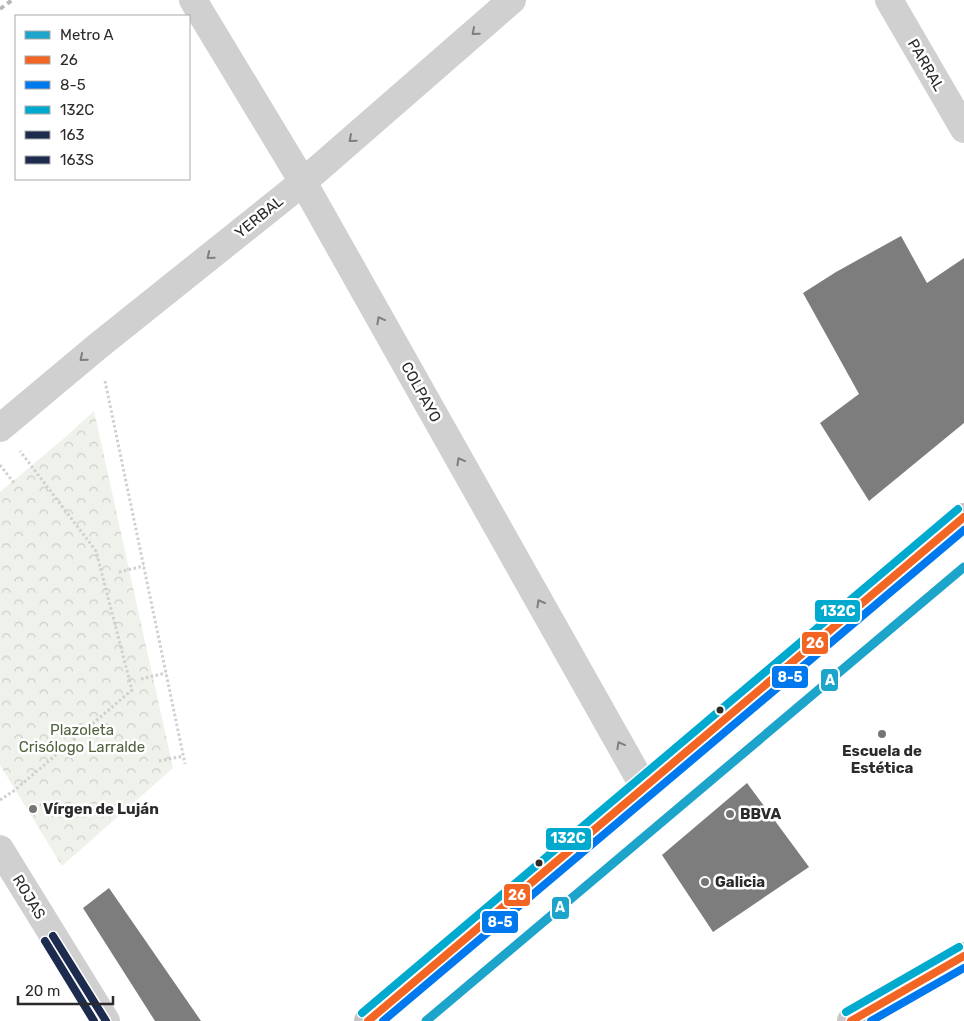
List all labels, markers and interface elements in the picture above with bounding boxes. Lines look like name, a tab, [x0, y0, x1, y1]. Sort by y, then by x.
legend	[15, 15, 190, 180]
text: Metro A	[60, 26, 114, 44]
one-way arrow	[472, 26, 481, 35]
street label: PARRAL	[904, 36, 948, 95]
text: 26	[60, 51, 78, 69]
text: 8-5	[60, 76, 86, 94]
text: 132C	[60, 101, 94, 119]
text: 163	[60, 126, 84, 144]
one-way arrow	[349, 133, 358, 142]
text: 163S	[60, 151, 94, 169]
street label: YERBAL	[231, 192, 287, 242]
one-way arrow	[207, 251, 216, 259]
one-way arrow	[377, 316, 387, 325]
one-way arrow	[80, 352, 89, 361]
street label: COLPAYO	[397, 359, 445, 425]
one-way arrow	[456, 458, 466, 467]
one-way arrow	[536, 599, 546, 608]
line badge: 132C	[814, 599, 861, 623]
text: 132C	[820, 603, 856, 620]
line badge: 26	[801, 631, 829, 655]
text: 26	[806, 635, 824, 652]
line badge: 8-5	[771, 665, 809, 689]
line badge: A	[820, 668, 839, 692]
text: 8-5	[777, 669, 803, 686]
text: A	[825, 672, 835, 689]
unlabelled marker	[715, 705, 725, 715]
park label: Plazoleta Crisólogo Larralde	[19, 721, 145, 756]
marker: Escuela de Estética	[876, 728, 888, 740]
one-way arrow	[616, 741, 626, 750]
place label: Escuela de Estética	[842, 742, 922, 777]
place label: Vírgen de Luján	[43, 800, 159, 818]
marker: Vírgen de Luján	[27, 803, 39, 815]
place label: BBVA	[740, 805, 781, 823]
marker: BBVA	[724, 808, 736, 820]
line badge: 132C	[545, 827, 592, 851]
text: 132C	[550, 830, 586, 847]
unlabelled marker	[534, 858, 544, 868]
street label: ROJAS	[9, 872, 49, 922]
place label: Galicia	[715, 873, 765, 891]
marker: Galicia	[699, 876, 711, 888]
line badge: 26	[503, 883, 531, 907]
text: 26	[508, 887, 526, 904]
line badge: A	[551, 896, 570, 920]
text: A	[555, 899, 565, 916]
line badge: 8-5	[481, 910, 519, 934]
text: 8-5	[487, 914, 513, 931]
scale bar	[18, 974, 112, 1006]
text: 20 m	[25, 982, 60, 1000]

